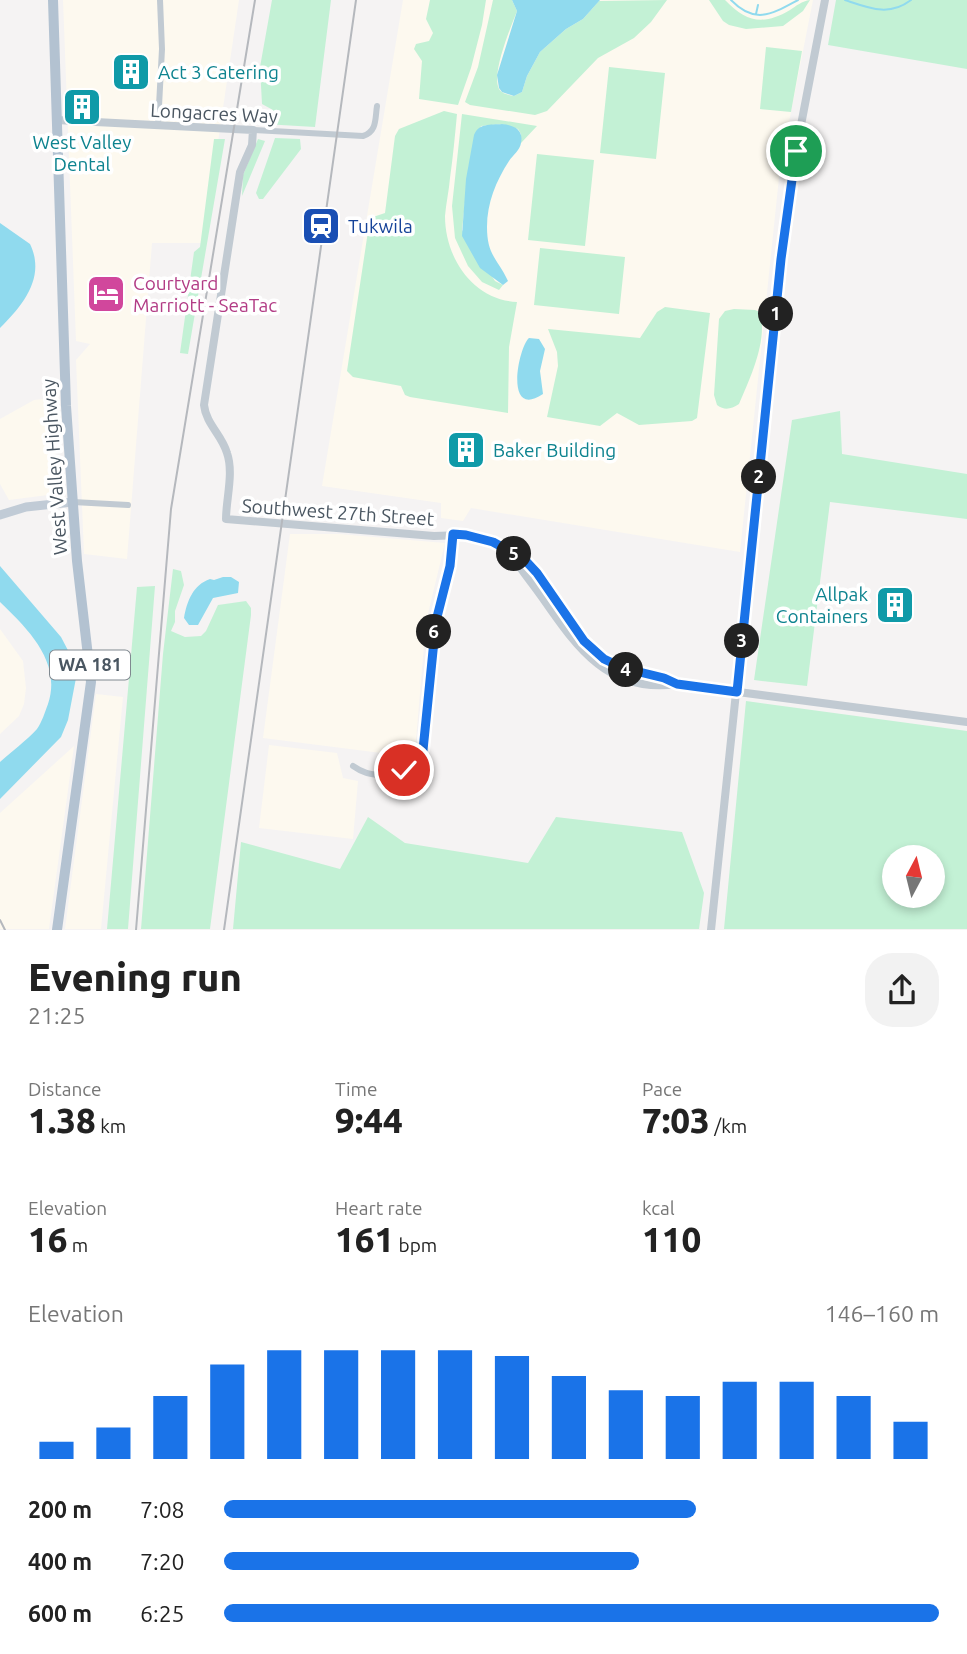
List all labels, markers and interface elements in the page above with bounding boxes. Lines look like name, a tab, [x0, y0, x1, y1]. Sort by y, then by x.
building icon: Act 3 Catering	[110, 51, 152, 93]
place label: Act 3 Catering	[158, 61, 279, 83]
building icon: West Valley Dental	[61, 86, 103, 128]
street label: Longacres Way	[150, 99, 278, 127]
pin	[766, 121, 826, 181]
place label: West Valley Dental	[33, 131, 131, 175]
icon: arrive	[777, 132, 815, 170]
station icon: Tukwila	[300, 205, 342, 247]
place label: Tukwila	[348, 215, 413, 237]
place label: Courtyard Marriott - SeaTac	[133, 272, 277, 316]
hotel icon: Courtyard Marriott - SeaTac	[85, 273, 127, 315]
pin: 1	[758, 296, 794, 332]
text: 1	[770, 302, 781, 324]
street label: West Valley Highway	[37, 378, 71, 556]
building icon: Baker Building	[445, 429, 487, 471]
place label: Baker Building	[493, 439, 616, 461]
pin: 2	[742, 460, 776, 494]
text: 2	[753, 465, 764, 487]
street label: Southwest 27th Street	[241, 494, 435, 530]
pin: 5	[496, 536, 532, 572]
text: 5	[508, 542, 519, 564]
place label: Allpak Containers	[776, 583, 868, 627]
building icon: Allpak Containers	[874, 584, 916, 626]
pin: 6	[416, 614, 452, 650]
text: 6	[428, 620, 439, 642]
pin: 3	[724, 624, 760, 658]
text: 3	[736, 629, 747, 651]
road number: WA 181	[50, 650, 130, 680]
pin: 4	[608, 652, 644, 688]
text: 4	[620, 658, 631, 680]
pin	[374, 740, 434, 800]
icon: check	[385, 751, 423, 789]
north arrow	[882, 845, 945, 908]
map controls	[882, 845, 945, 908]
button: share	[865, 953, 939, 1027]
text: Evening run	[28, 956, 242, 998]
text: 21:25	[28, 1003, 86, 1028]
text: Distance	[28, 1078, 102, 1100]
text: Time	[335, 1078, 377, 1100]
text: Pace	[642, 1078, 682, 1100]
text: 1.38	[28, 1100, 96, 1140]
text: 9:44	[335, 1100, 403, 1140]
text: 7:03	[642, 1100, 710, 1140]
text: km	[96, 1115, 126, 1137]
text: /km	[710, 1115, 747, 1137]
text: Elevation	[28, 1197, 107, 1219]
text: Heart rate	[335, 1197, 422, 1219]
text: kcal	[642, 1197, 675, 1219]
text: 16	[28, 1219, 67, 1259]
text: 161	[335, 1219, 394, 1259]
text: 110	[642, 1219, 701, 1259]
text: m	[67, 1234, 88, 1256]
text: bpm	[394, 1234, 437, 1256]
text: Elevation	[28, 1301, 124, 1326]
text: 146–160 m	[825, 1301, 939, 1326]
text: 200 m	[28, 1497, 92, 1522]
text: 7:08	[140, 1497, 185, 1522]
text: 400 m	[28, 1549, 92, 1574]
text: 7:20	[140, 1549, 185, 1574]
text: 600 m	[28, 1601, 92, 1626]
text: 6:25	[140, 1601, 185, 1626]

